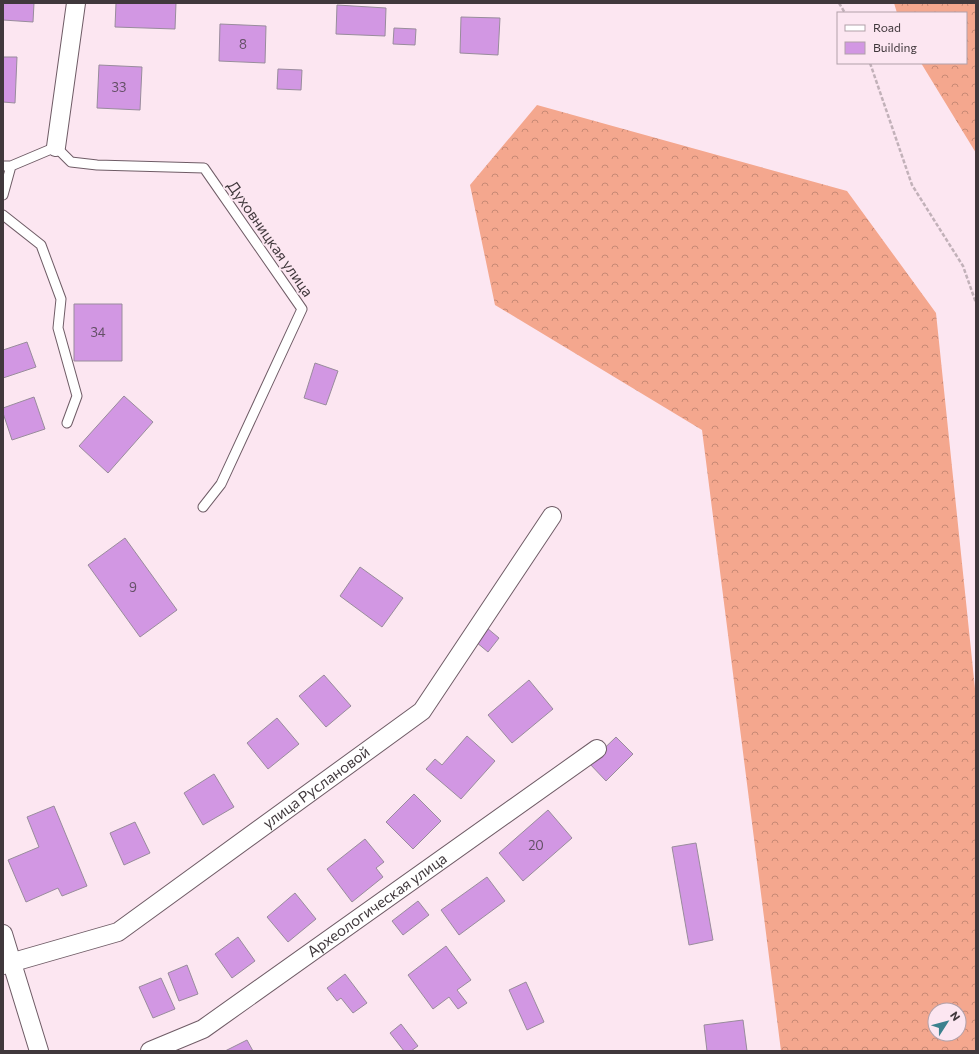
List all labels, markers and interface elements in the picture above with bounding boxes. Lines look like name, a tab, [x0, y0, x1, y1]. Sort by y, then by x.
legend	[837, 12, 967, 64]
text: Road	[873, 20, 901, 34]
house number: 8	[239, 36, 247, 52]
text: Building	[873, 40, 917, 54]
house number: 33	[112, 79, 126, 95]
street label: Духовницкая улица	[224, 177, 318, 300]
house number: 34	[90, 324, 106, 340]
house number: 9	[129, 579, 137, 595]
street label: улица Руслановой	[259, 742, 373, 832]
house number: 20	[528, 837, 544, 853]
street label: Археологическая улица	[303, 849, 450, 960]
north arrow	[927, 1002, 967, 1042]
text: N	[948, 1009, 963, 1023]

